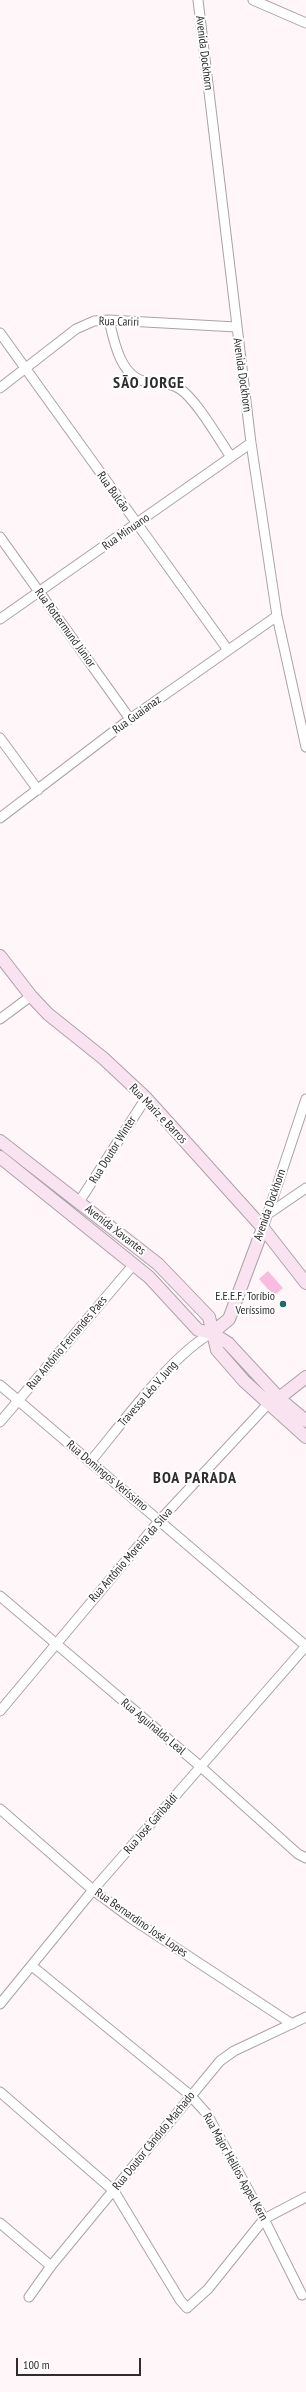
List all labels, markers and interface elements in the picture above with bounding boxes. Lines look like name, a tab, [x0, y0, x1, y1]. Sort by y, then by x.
street label: Avenida Dockhorn	[192, 15, 216, 91]
street label: Rua Cariri	[99, 314, 139, 330]
street label: Avenida Dockhorn	[230, 337, 254, 413]
district label: SÃO JORGE	[113, 373, 185, 393]
street label: Rua Bulcão	[94, 469, 132, 515]
street label: Rua Minuano	[100, 511, 152, 553]
street label: Rua Rottermund Júnior	[32, 586, 98, 670]
street label: Rua Guaianaz	[110, 693, 164, 737]
street label: Rua Mariz e Barros	[126, 1081, 190, 1147]
street label: Rua Doutor Winter	[87, 1114, 139, 1186]
street label: Avenida Dockhorn	[251, 1167, 289, 1243]
street label: Avenida Xavantes	[82, 1202, 148, 1258]
place label: E.E.E.F. Toríbio Veríssimo	[215, 1290, 275, 1318]
street label: Rua Antônio Fernandes Paes	[24, 1293, 110, 1393]
marker: E.E.E.F. Toríbio Veríssimo	[278, 1299, 288, 1309]
street label: Travessa Léo V. Jung	[116, 1358, 180, 1430]
street label: Rua Domingos Veríssimo	[63, 1438, 151, 1514]
district label: BOA PARADA	[153, 1468, 237, 1488]
street label: Rua Antônio Moreira da Silva	[86, 1505, 176, 1605]
street label: Rua Aguinaldo Leal	[118, 1696, 188, 1758]
street label: Rua José Garibaldi	[121, 1791, 181, 1857]
street label: Rua Bernardino José Lopes	[92, 1886, 190, 1960]
street label: Rua Doutor Cândido Machado	[110, 2089, 198, 2193]
street label: Rua Major Hellios Appel Kern	[199, 2111, 271, 2223]
scale bar	[18, 2350, 143, 2376]
text: 100 m	[23, 2357, 50, 2372]

